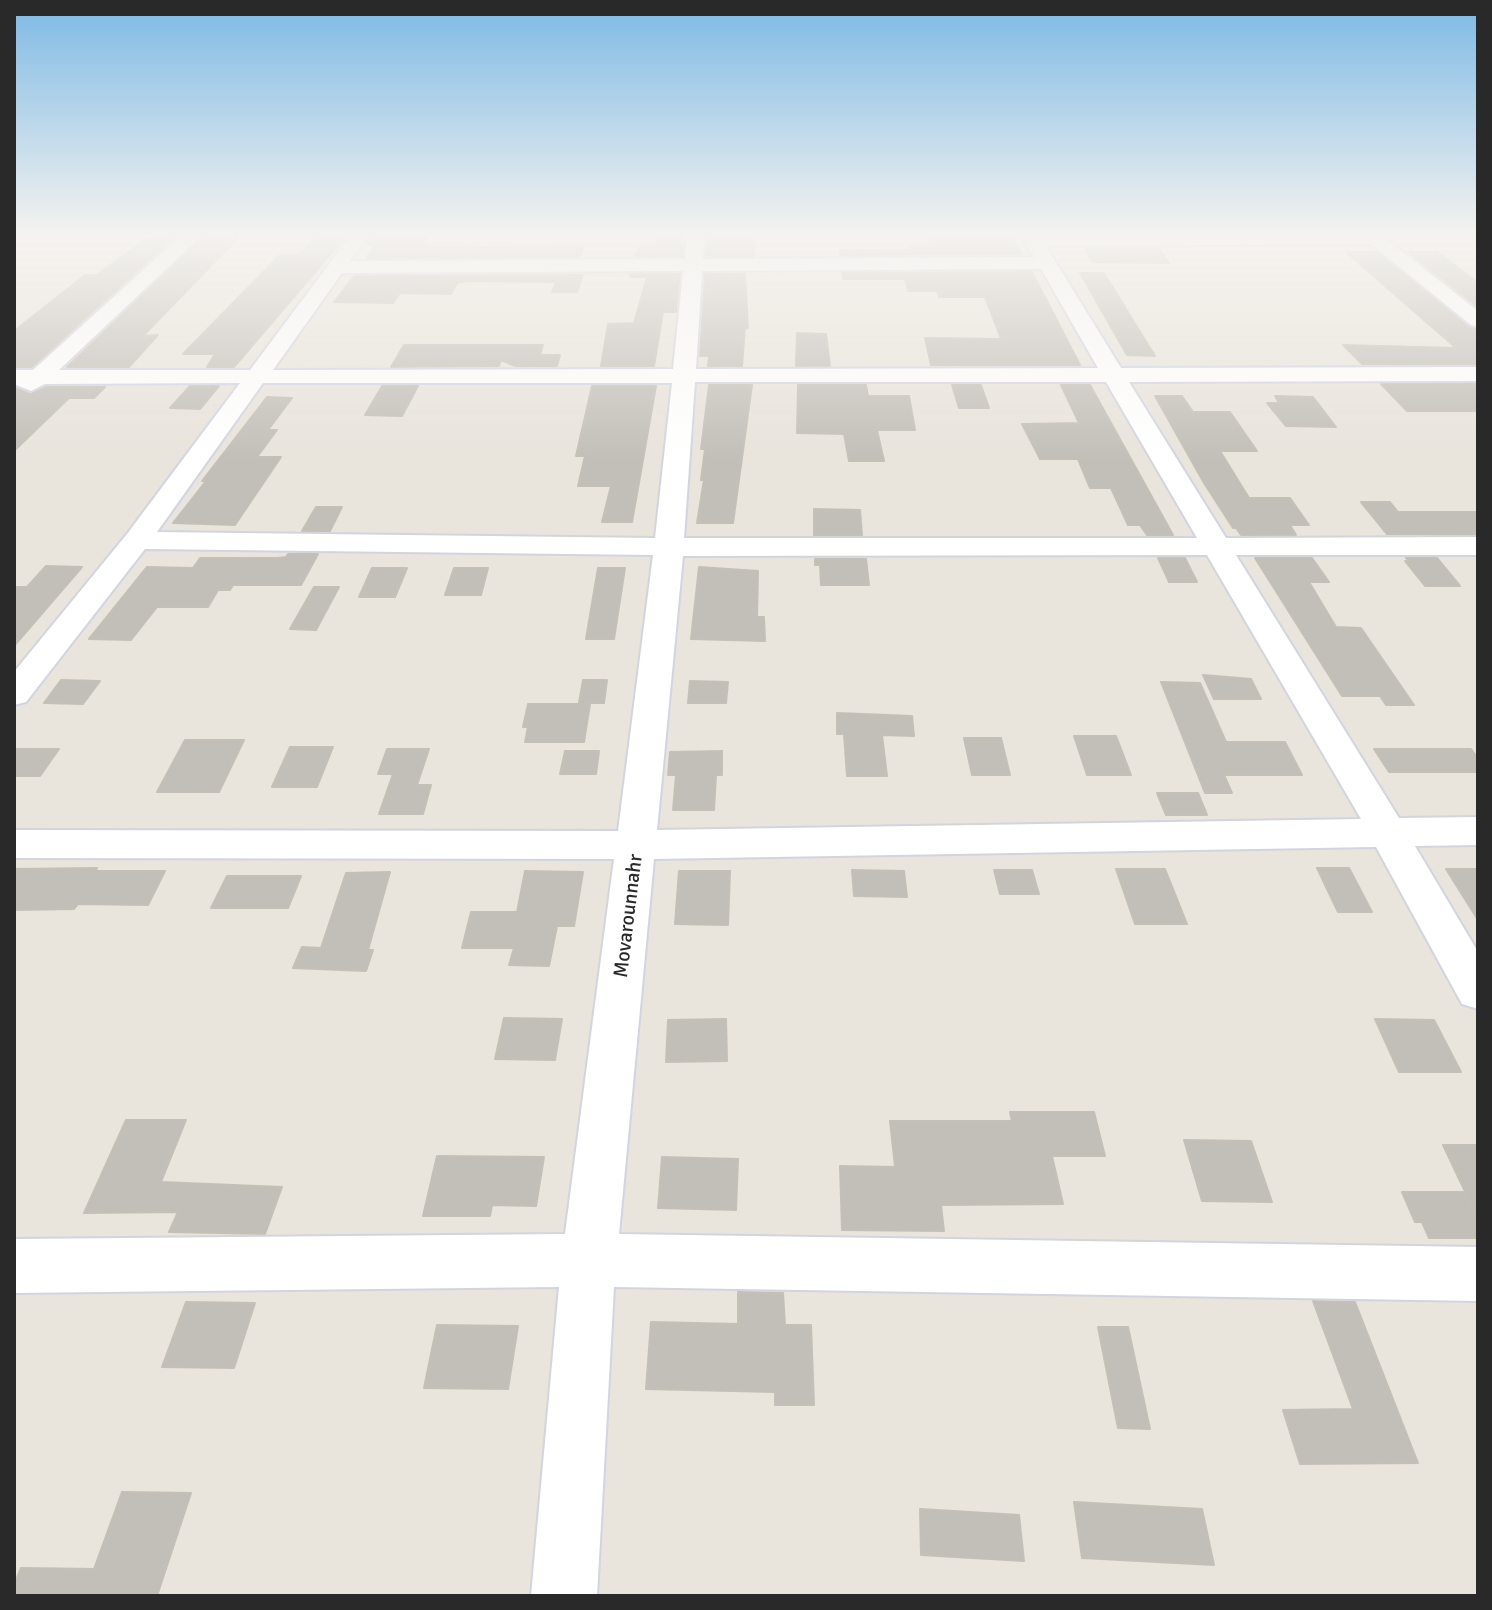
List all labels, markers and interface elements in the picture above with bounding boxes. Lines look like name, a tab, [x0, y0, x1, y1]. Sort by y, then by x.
street label: Movarounnahr	[610, 853, 648, 979]

